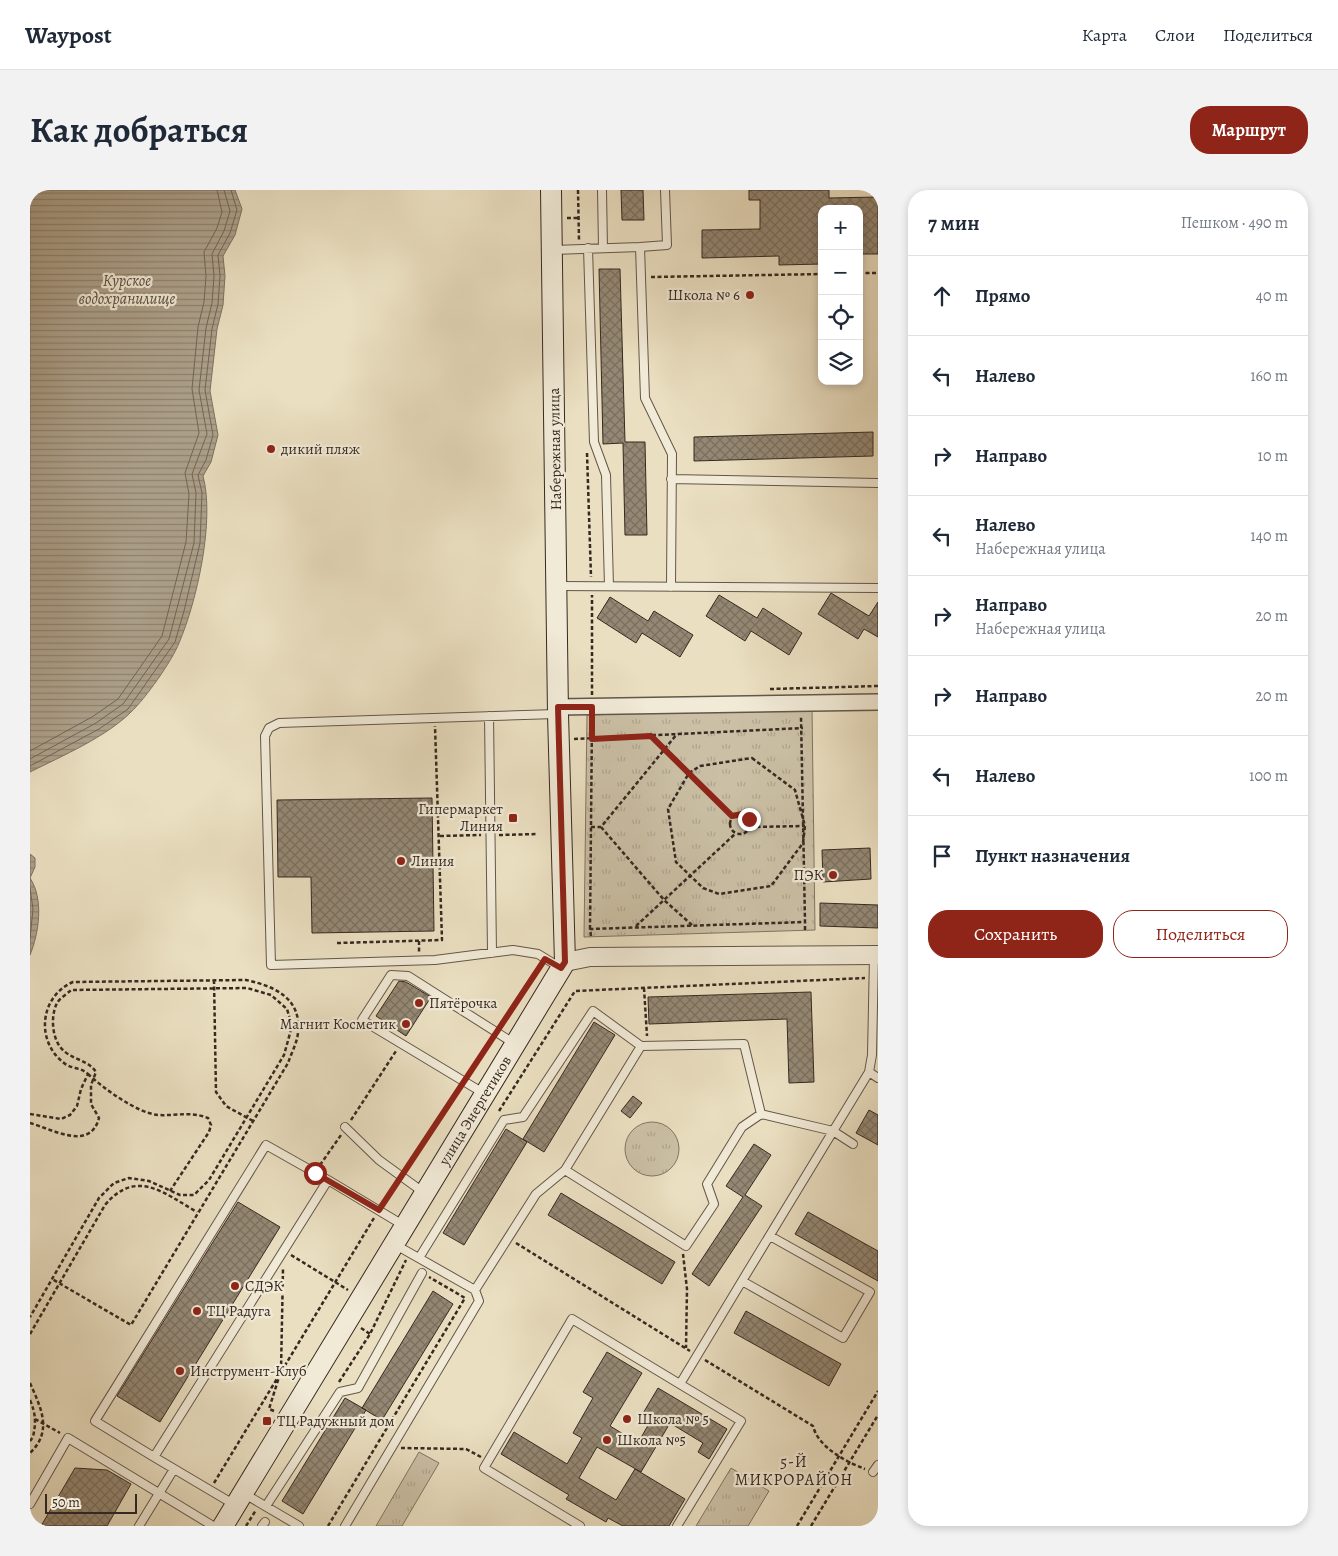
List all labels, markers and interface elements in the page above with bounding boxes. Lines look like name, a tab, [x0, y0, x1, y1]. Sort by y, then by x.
text: Waypost	[25, 19, 112, 51]
text: Карта	[1082, 23, 1127, 47]
text: Слои	[1155, 23, 1195, 47]
text: Поделиться	[1223, 23, 1313, 47]
text: Как добраться	[30, 106, 248, 154]
button: Маршрут	[1190, 106, 1308, 154]
map controls	[818, 205, 863, 385]
button: +	[818, 205, 863, 250]
text: 7 мин	[928, 209, 980, 237]
text: Пешком · 490 m	[1181, 212, 1288, 234]
button: −	[818, 250, 863, 295]
water label: Курское водохранилище	[79, 270, 176, 310]
icon: ahead	[928, 282, 956, 310]
text: Прямо	[975, 283, 1030, 309]
place label: Школа № 6	[668, 285, 740, 305]
text: 40 m	[1256, 285, 1288, 307]
marker: Школа № 6	[744, 289, 756, 301]
button: locate	[818, 295, 863, 340]
button: layers	[818, 340, 863, 385]
icon: left	[928, 362, 956, 390]
text: Налево	[975, 363, 1035, 389]
text: 160 m	[1250, 365, 1288, 387]
street label: Набережная улица	[544, 388, 566, 510]
place label: дикий пляж	[280, 439, 360, 459]
icon: right	[928, 442, 956, 470]
marker: дикий пляж	[265, 443, 277, 455]
text: Направо	[975, 443, 1047, 469]
text: 10 m	[1258, 445, 1288, 467]
text: Налево	[975, 512, 1035, 538]
icon: left	[928, 522, 956, 550]
text: 140 m	[1250, 525, 1288, 547]
text: Набережная улица	[975, 538, 1106, 560]
text: Направо	[975, 592, 1047, 618]
icon: right	[928, 602, 956, 630]
text: 20 m	[1255, 605, 1288, 627]
text: Набережная улица	[975, 618, 1106, 640]
icon: right	[928, 682, 956, 710]
text: Направо	[975, 683, 1047, 709]
text: 20 m	[1255, 685, 1288, 707]
icon: left	[928, 762, 956, 790]
text: Налево	[975, 763, 1035, 789]
text: 100 m	[1249, 765, 1288, 787]
place label: Гипермаркет Линия	[418, 799, 503, 836]
route end	[738, 808, 761, 831]
marker: Гипермаркет Линия	[507, 812, 519, 824]
icon: arrive	[928, 842, 956, 870]
text: Пункт назначения	[975, 843, 1130, 869]
place label: Линия	[411, 851, 454, 871]
marker: Линия	[395, 855, 407, 867]
place label: ПЭК	[794, 865, 823, 885]
marker: ПЭК	[827, 869, 839, 881]
button: Сохранить	[928, 910, 1103, 958]
button: Поделиться	[1113, 910, 1288, 958]
place label: Пятёрочка	[429, 993, 498, 1013]
marker: Пятёрочка	[413, 997, 425, 1009]
place label: Магнит Косметик	[280, 1014, 396, 1034]
marker: Магнит Косметик	[400, 1018, 412, 1030]
street label: улица Энергетиков	[434, 1052, 516, 1170]
route start	[304, 1162, 327, 1185]
place label: СДЭК	[245, 1276, 283, 1296]
marker: СДЭК	[229, 1280, 241, 1292]
place label: ТЦ Радуга	[207, 1301, 271, 1321]
marker: ТЦ Радуга	[191, 1305, 203, 1317]
place label: Инструмент-Клуб	[190, 1361, 307, 1381]
marker: Инструмент-Клуб	[174, 1365, 186, 1377]
place label: Школа № 5	[637, 1409, 709, 1429]
place label: ТЦ Радужный дом	[277, 1411, 395, 1431]
marker: Школа № 5	[621, 1413, 633, 1425]
marker: ТЦ Радужный дом	[261, 1415, 273, 1427]
place label: Школа №5	[617, 1430, 686, 1450]
marker: Школа №5	[601, 1434, 613, 1446]
district label: 5-Й МИКРОРАЙОН	[735, 1451, 853, 1491]
scale bar	[45, 1491, 138, 1514]
text: 50 m	[52, 1493, 80, 1512]

